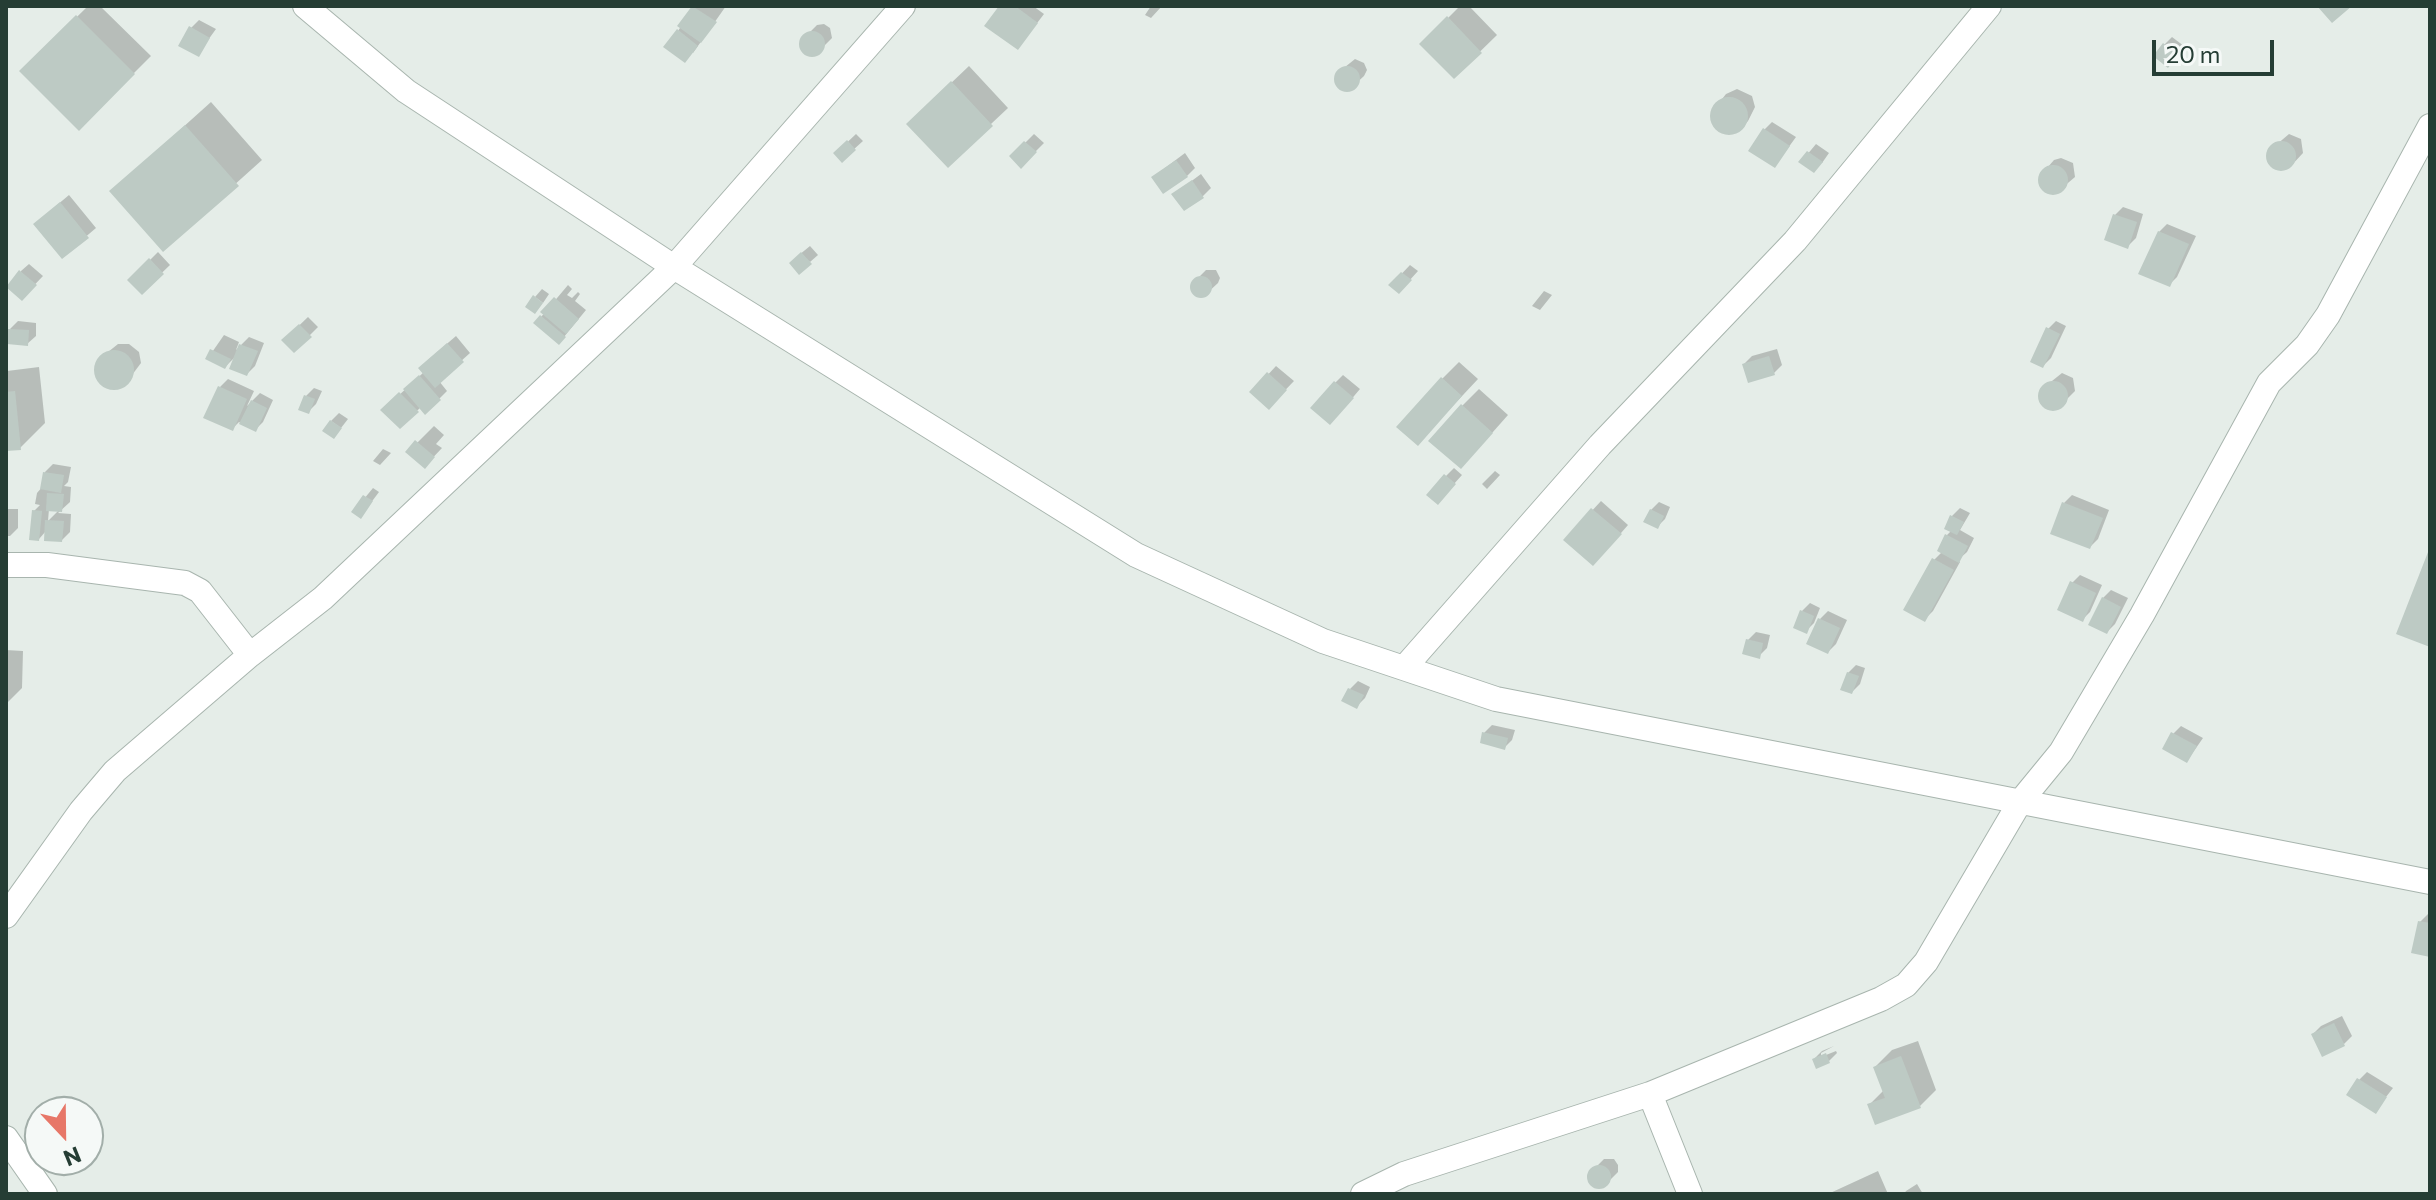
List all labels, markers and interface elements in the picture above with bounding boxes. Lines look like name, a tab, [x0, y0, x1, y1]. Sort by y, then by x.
scale bar	[2156, 24, 2278, 74]
text: 20 m	[2166, 39, 2220, 68]
north arrow	[24, 1096, 104, 1176]
text: N	[60, 1141, 85, 1172]

